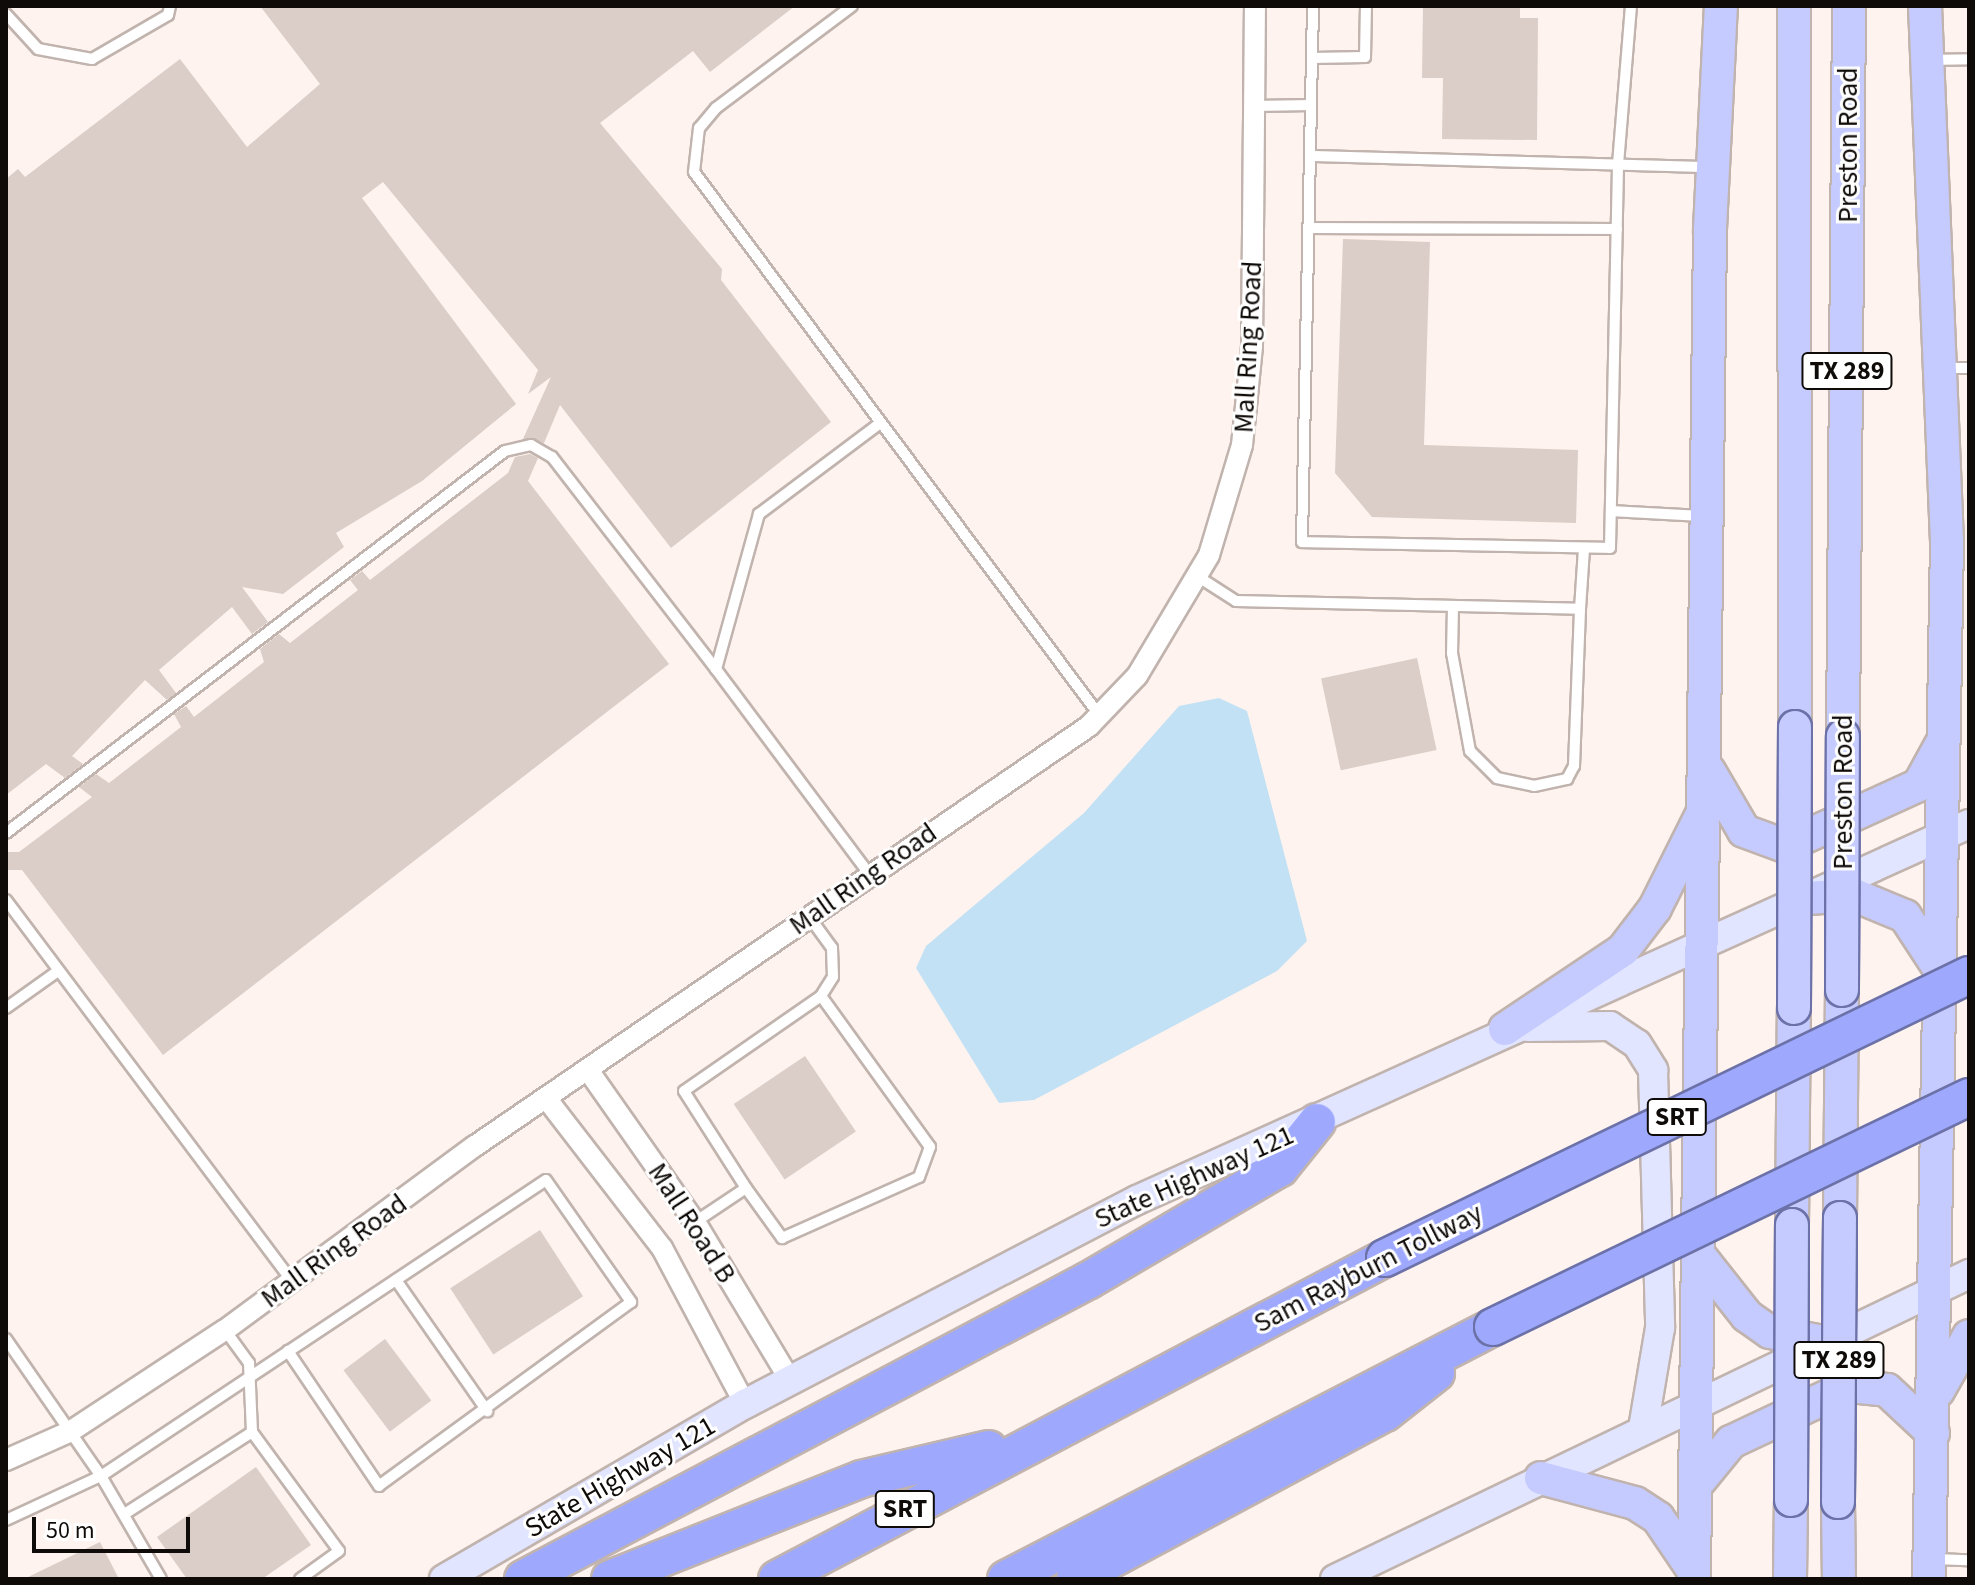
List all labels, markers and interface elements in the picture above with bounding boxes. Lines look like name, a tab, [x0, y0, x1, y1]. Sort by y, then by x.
street label: Preston Road	[1831, 67, 1865, 223]
street label: Mall Ring Road	[1227, 260, 1269, 434]
road number: TX 289	[1801, 349, 1893, 393]
street label: Preston Road	[1826, 714, 1860, 870]
street label: Mall Ring Road	[783, 816, 943, 942]
road number: SRT	[1645, 1095, 1709, 1139]
street label: State Highway 121	[1089, 1118, 1299, 1236]
street label: Mall Road B	[641, 1157, 743, 1289]
street label: Mall Ring Road	[254, 1187, 414, 1315]
street label: Sam Rayburn Tollway	[1248, 1196, 1488, 1340]
road number: TX 289	[1793, 1338, 1885, 1382]
street label: State Highway 121	[519, 1409, 721, 1545]
road number: SRT	[873, 1487, 937, 1531]
scale bar	[36, 1501, 194, 1551]
text: 50 m	[46, 1513, 95, 1548]

